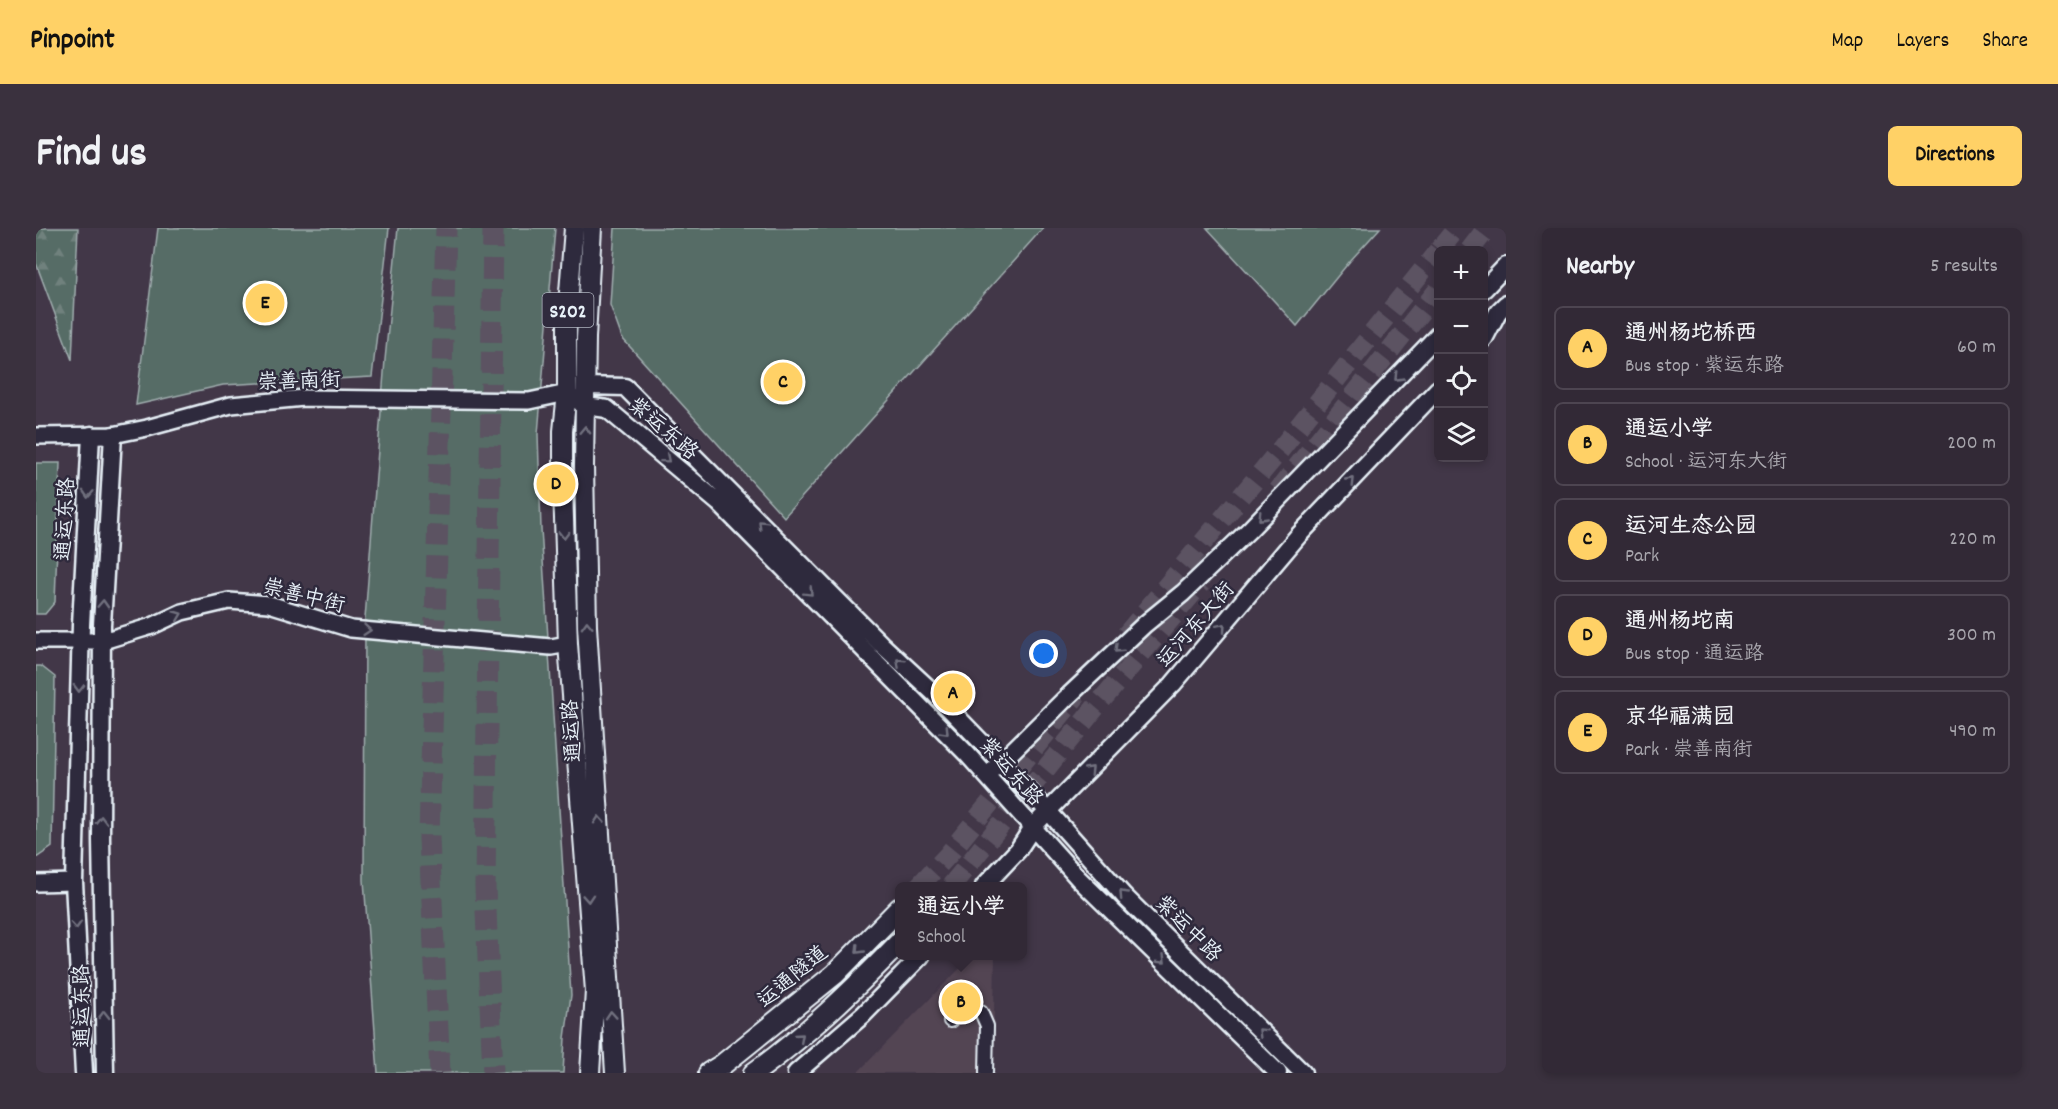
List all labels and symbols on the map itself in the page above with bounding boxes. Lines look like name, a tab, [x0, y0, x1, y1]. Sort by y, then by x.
pin: E	[246, 280, 284, 326]
road number: S202	[542, 293, 594, 327]
pin: C	[764, 360, 802, 404]
street label: 崇善南街	[257, 367, 342, 399]
one-way arrow	[1394, 370, 1405, 381]
street label: 紫运东路	[620, 392, 704, 469]
one-way arrow	[579, 426, 592, 435]
one-way arrow	[659, 452, 670, 463]
pin: D	[536, 462, 576, 506]
street label: 通运东路	[50, 476, 84, 562]
one-way arrow	[1344, 477, 1355, 487]
one-way arrow	[82, 489, 95, 498]
one-way arrow	[1258, 510, 1269, 520]
one-way arrow	[758, 521, 769, 532]
one-way arrow	[558, 531, 571, 540]
street label: 崇善中街	[259, 573, 348, 623]
street label: 运河东大街	[1152, 577, 1243, 675]
one-way arrow	[801, 585, 812, 596]
one-way arrow	[97, 599, 110, 608]
one-way arrow	[171, 610, 182, 622]
one-way arrow	[580, 621, 593, 630]
one-way arrow	[362, 623, 371, 636]
one-way arrow	[1215, 623, 1226, 634]
your location	[1029, 639, 1058, 668]
one-way arrow	[1115, 642, 1125, 653]
one-way arrow	[896, 658, 907, 669]
pin: A	[934, 670, 972, 716]
one-way arrow	[72, 684, 85, 693]
street label: 通运路	[557, 698, 591, 763]
one-way arrow	[938, 724, 949, 735]
street label: 紫运东路	[971, 732, 1049, 814]
one-way arrow	[1083, 766, 1094, 776]
one-way arrow	[95, 815, 107, 824]
one-way arrow	[593, 816, 606, 825]
street label: 紫运中路	[1147, 890, 1227, 970]
one-way arrow	[1120, 891, 1131, 902]
one-way arrow	[581, 893, 594, 902]
one-way arrow	[70, 921, 83, 930]
street label: 运通隧道	[752, 940, 836, 1017]
one-way arrow	[855, 942, 866, 953]
one-way arrow	[1154, 952, 1165, 963]
street label: 通运东路	[68, 964, 100, 1048]
pin: B	[942, 980, 980, 1024]
one-way arrow	[98, 1010, 110, 1019]
one-way arrow	[604, 1010, 617, 1019]
one-way arrow	[1258, 1028, 1269, 1039]
one-way arrow	[793, 1033, 804, 1044]

